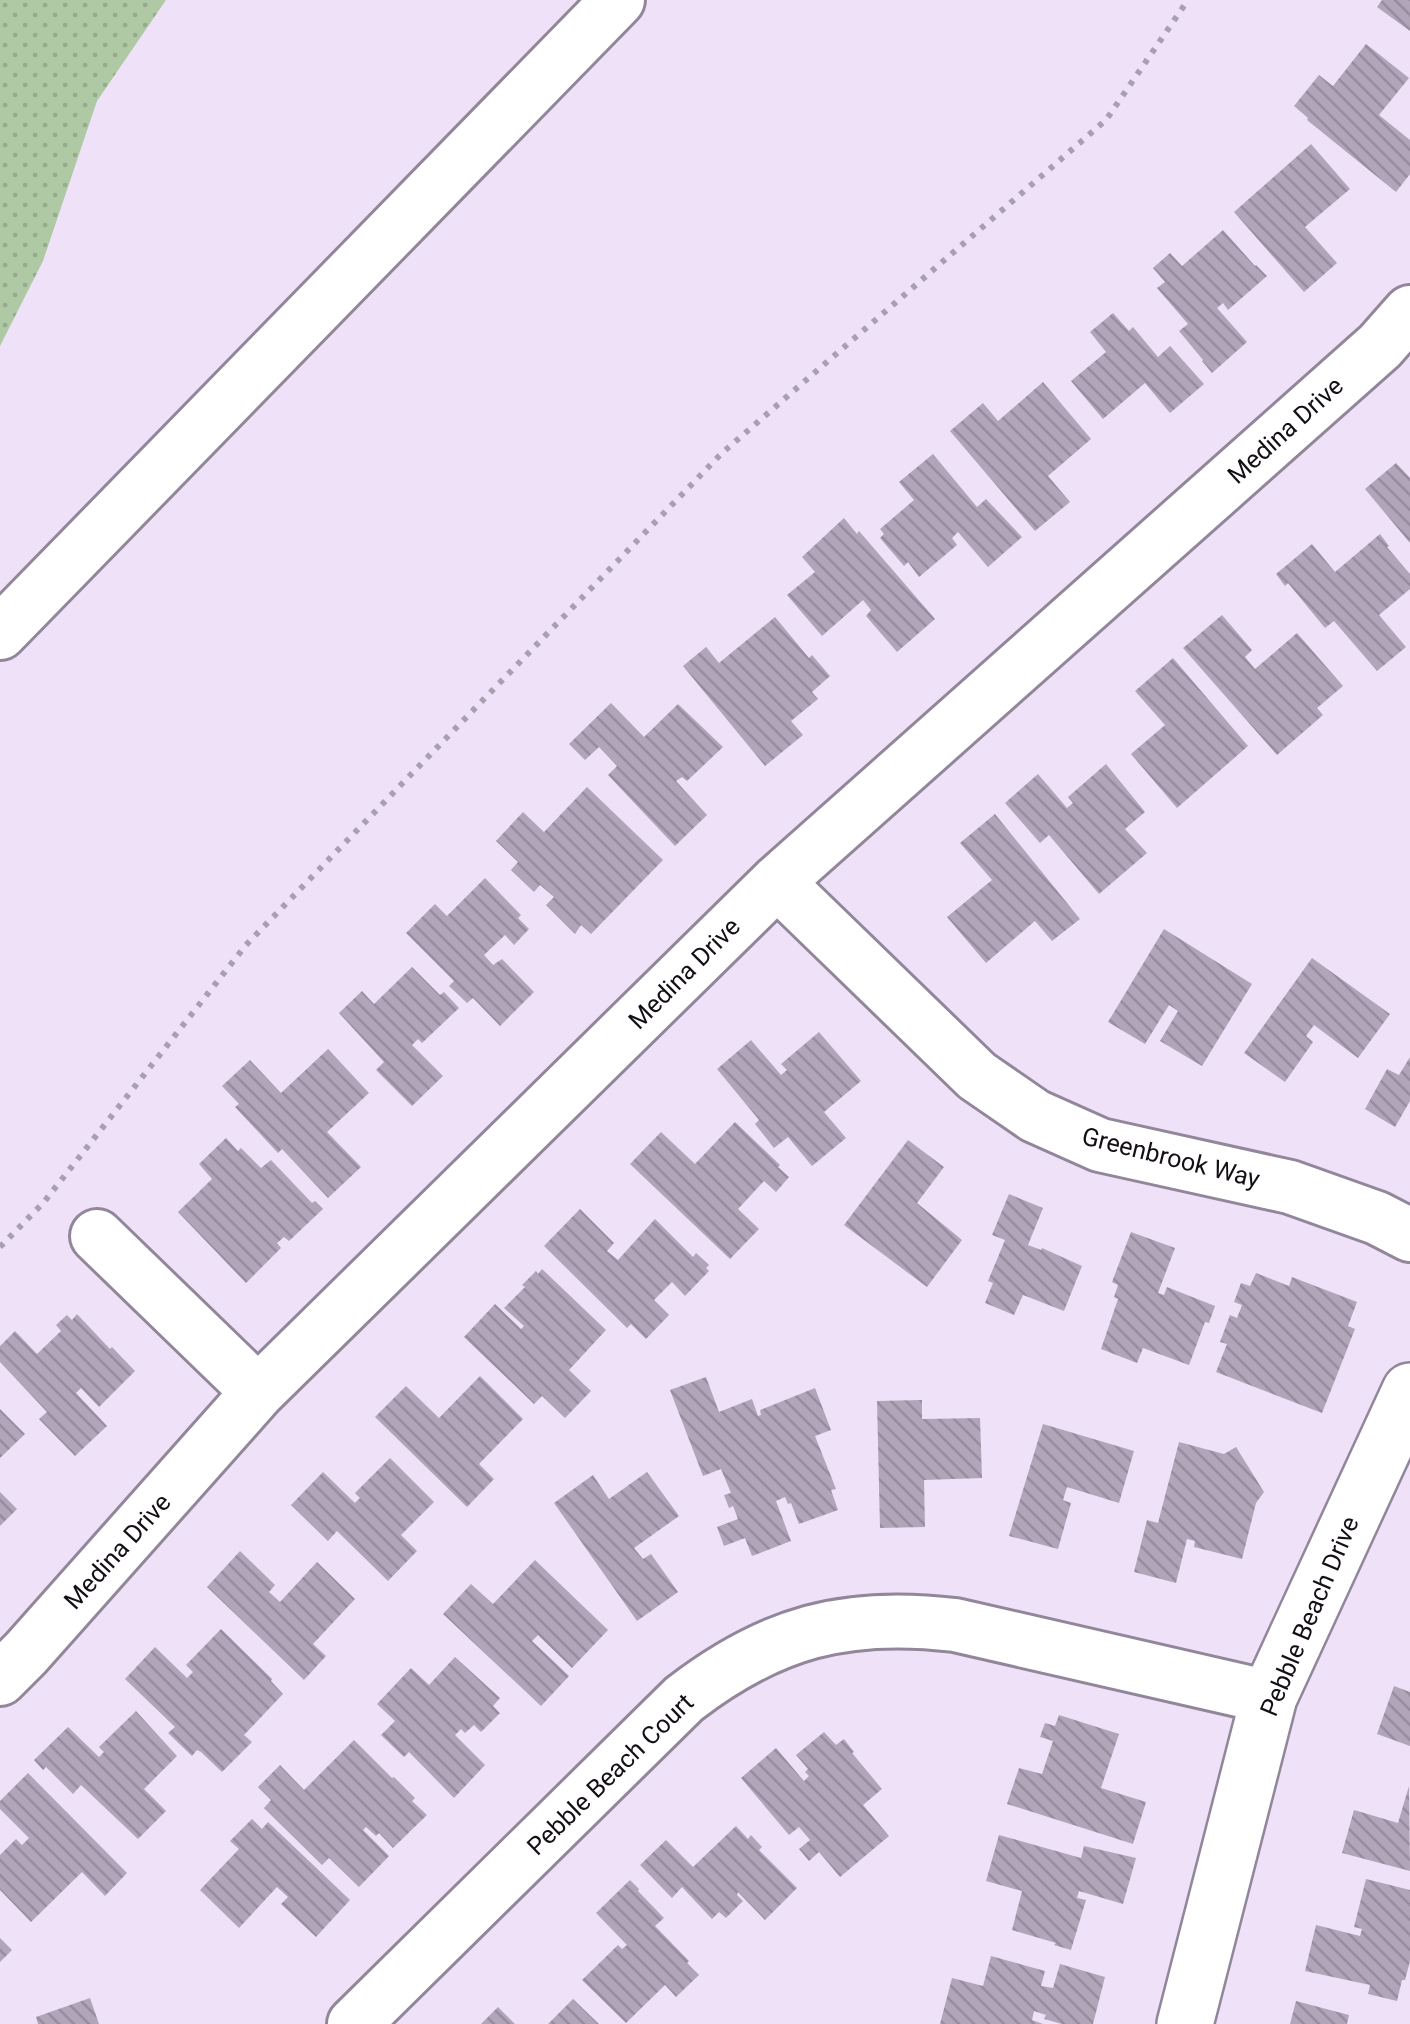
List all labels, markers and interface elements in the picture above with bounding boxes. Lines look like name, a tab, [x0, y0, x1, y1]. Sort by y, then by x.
street label: Medina Drive	[1222, 371, 1349, 490]
street label: Medina Drive	[623, 912, 746, 1035]
street label: Greenbrook Way	[1079, 1121, 1263, 1194]
street label: Medina Drive	[58, 1488, 177, 1615]
street label: Pebble Beach Drive	[1254, 1512, 1365, 1720]
street label: Pebble Beach Court	[521, 1688, 699, 1861]

